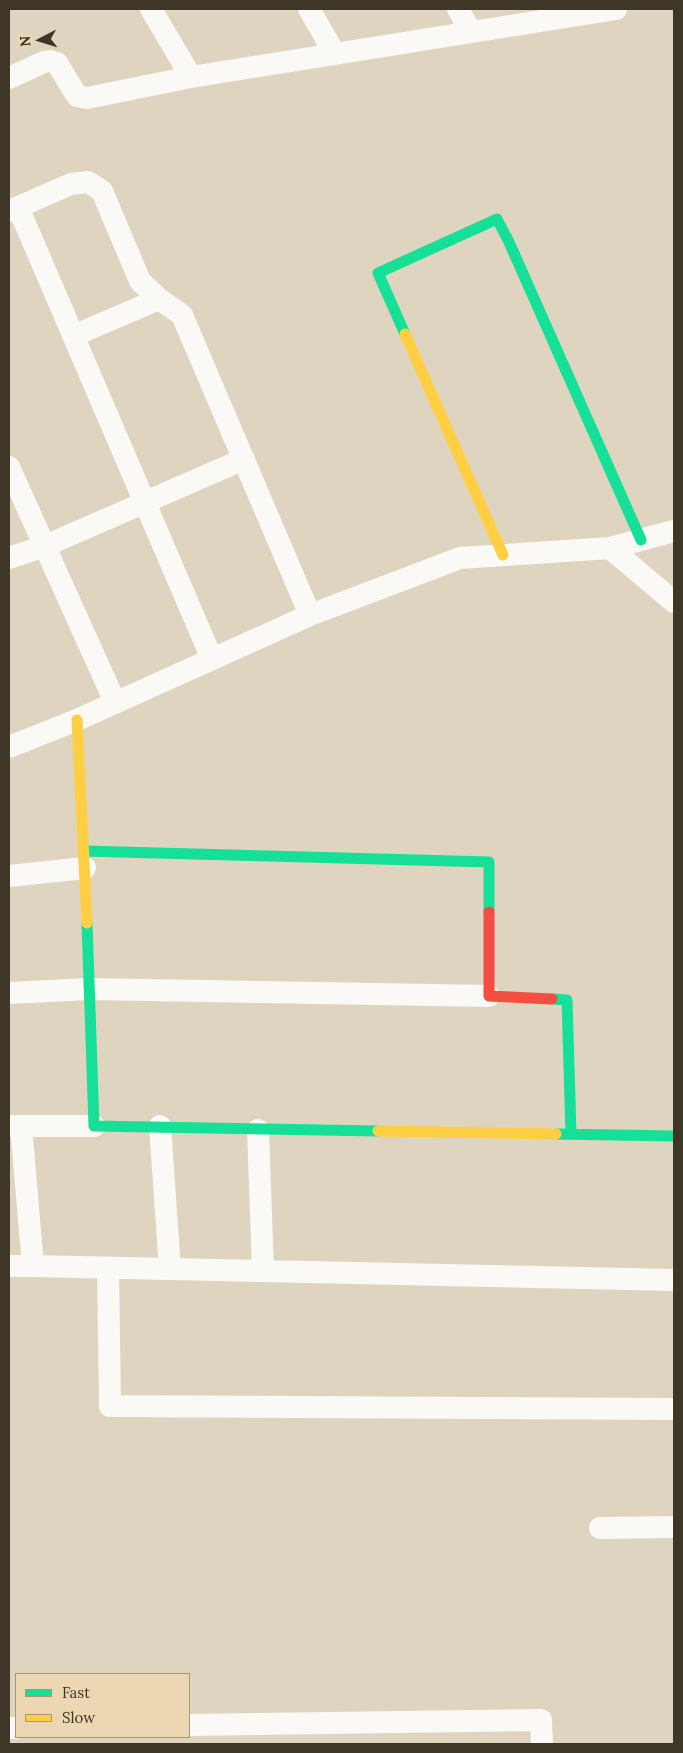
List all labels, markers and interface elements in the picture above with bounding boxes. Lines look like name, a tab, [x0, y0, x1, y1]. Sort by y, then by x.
north arrow	[15, 15, 65, 65]
text: N	[16, 35, 34, 47]
legend	[15, 1673, 190, 1738]
text: Fast	[62, 1683, 90, 1702]
text: Slow	[62, 1708, 95, 1727]

